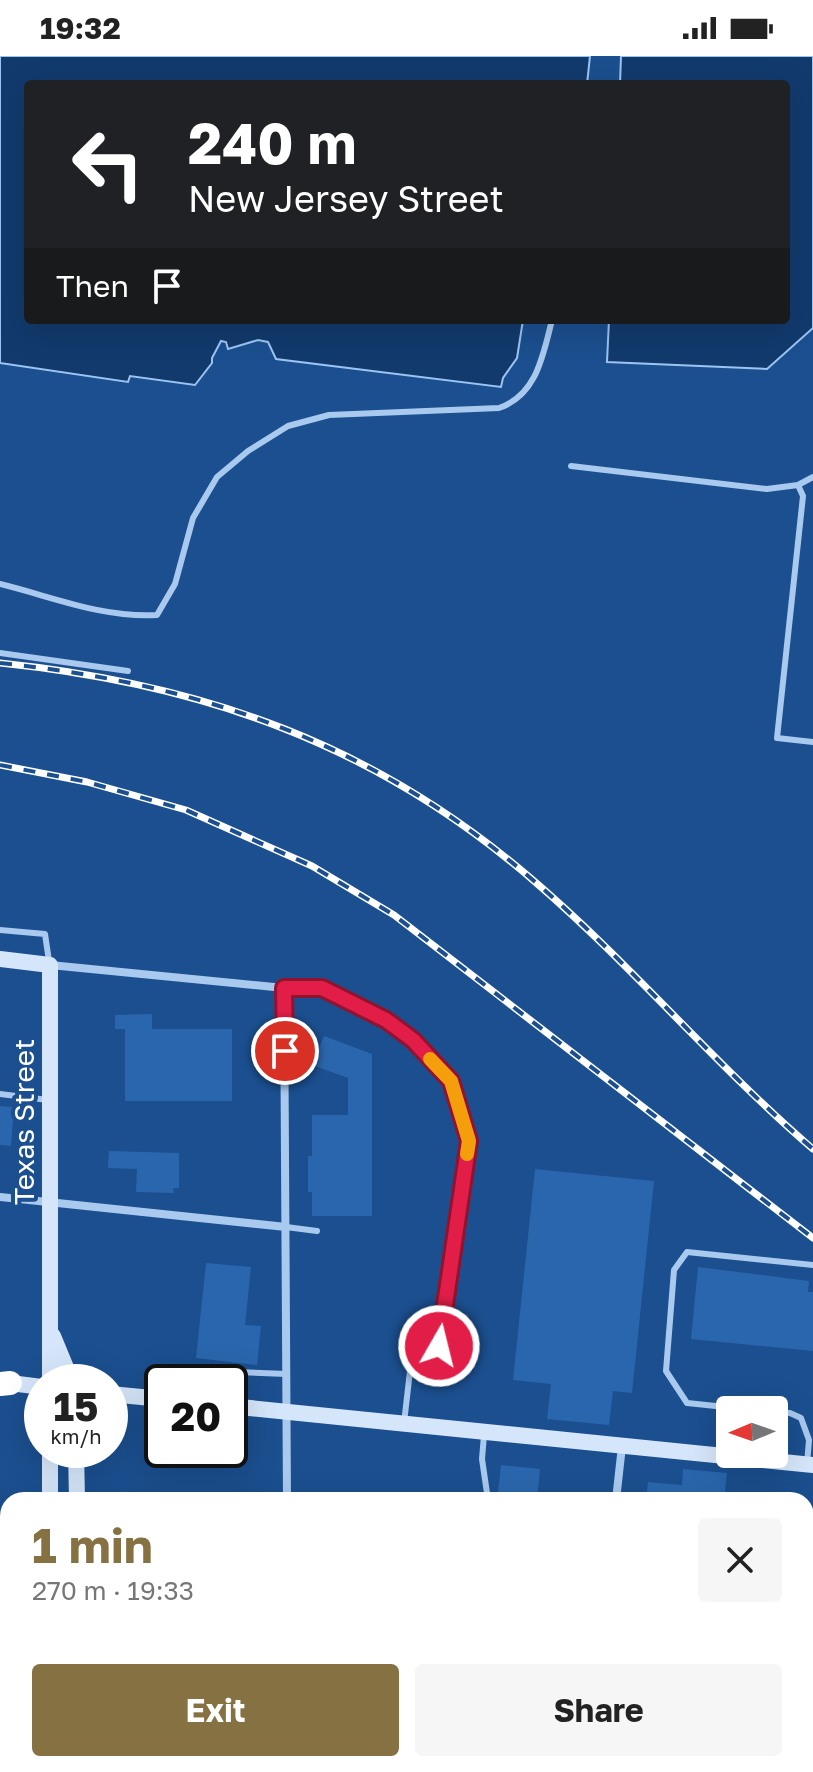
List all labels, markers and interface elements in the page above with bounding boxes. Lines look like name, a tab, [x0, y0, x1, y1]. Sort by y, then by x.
text: 19:32	[40, 10, 121, 46]
text: 240 m	[188, 109, 357, 176]
icon: left	[56, 112, 160, 216]
text: New Jersey Street	[188, 177, 504, 220]
icon: arrive	[145, 264, 189, 308]
text: Then	[56, 268, 129, 304]
pin	[251, 1017, 319, 1085]
icon: arrive	[263, 1029, 307, 1073]
street label: Texas Street	[7, 1039, 40, 1205]
position arrow	[397, 1304, 481, 1388]
speed limit sign: 20	[144, 1364, 248, 1468]
text: 15	[54, 1382, 99, 1430]
north arrow	[716, 1396, 788, 1468]
map controls	[716, 1396, 788, 1468]
text: km/h	[51, 1424, 101, 1448]
text: 1 min	[32, 1516, 153, 1574]
button: close	[698, 1518, 782, 1602]
text: 270 m · 19:33	[32, 1575, 194, 1606]
button: Exit	[32, 1664, 399, 1756]
button: Share	[415, 1664, 782, 1756]

